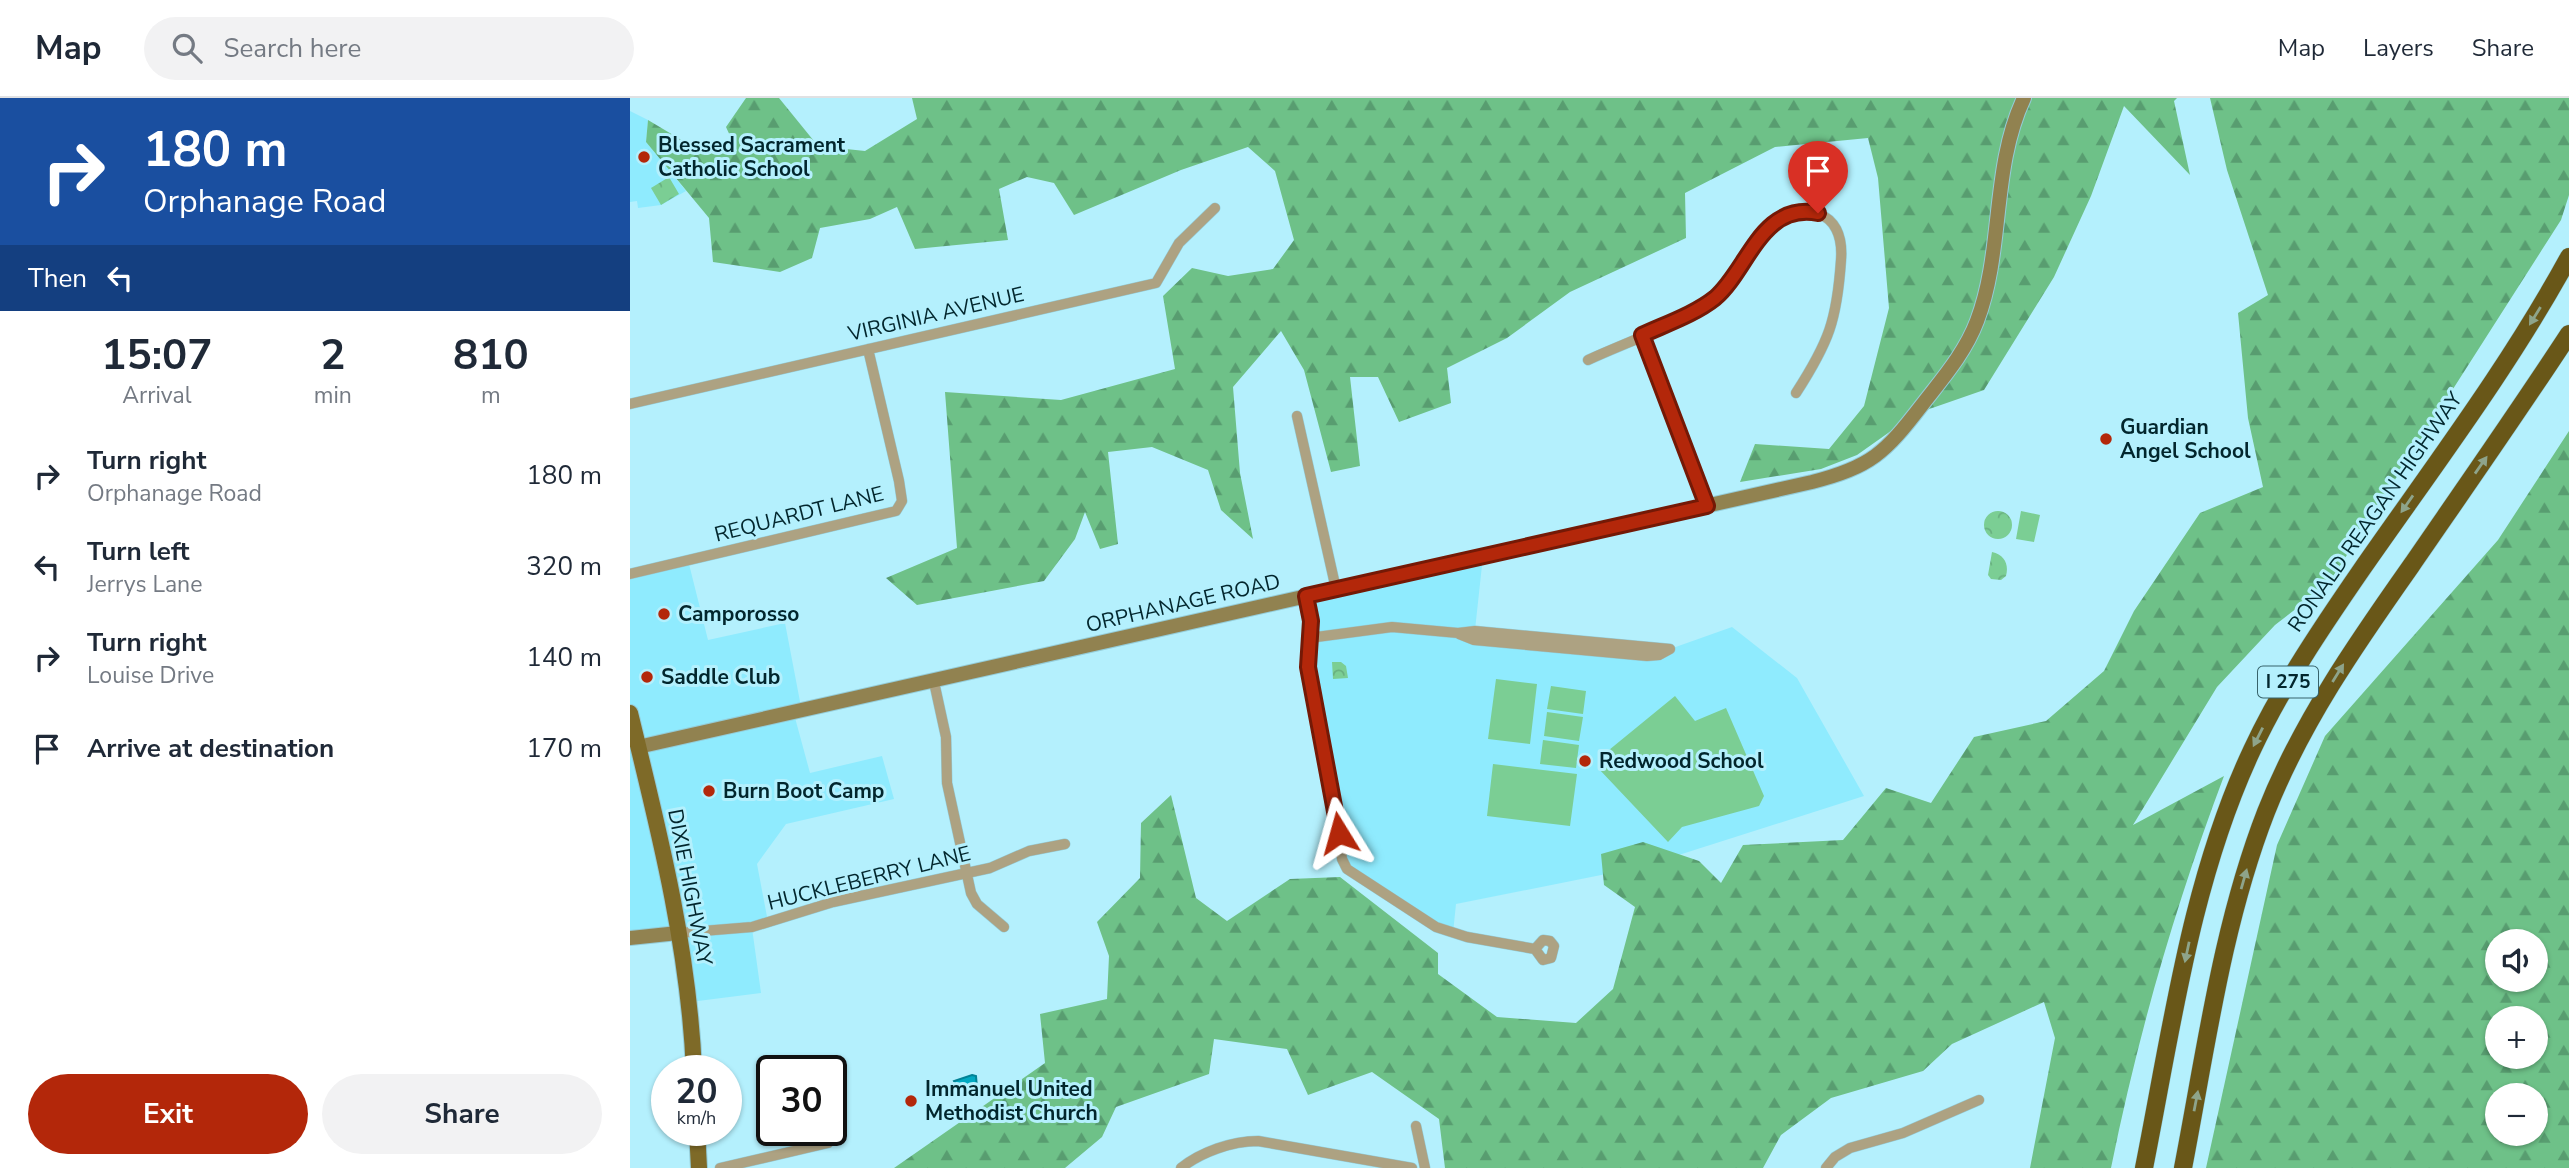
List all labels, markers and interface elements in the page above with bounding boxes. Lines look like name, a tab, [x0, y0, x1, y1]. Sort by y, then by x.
search box	[144, 17, 634, 80]
text: Map	[35, 26, 102, 71]
icon: search	[168, 29, 206, 67]
text: Search here	[224, 31, 361, 66]
text: Map	[2278, 32, 2325, 64]
text: Layers	[2363, 32, 2434, 64]
text: Share	[2472, 32, 2534, 64]
text: 180 m	[143, 116, 287, 183]
icon: right	[28, 126, 119, 217]
place label: Blessed Sacrament Catholic School	[658, 131, 846, 183]
pin	[1788, 141, 1848, 213]
marker: Blessed Sacrament Catholic School	[636, 149, 652, 165]
icon: arrive	[1799, 152, 1837, 190]
text: Orphanage Road	[143, 180, 386, 223]
icon: left	[101, 259, 139, 297]
text: Then	[28, 261, 87, 296]
street label: VIRGINIA AVENUE	[844, 280, 1027, 348]
one-way arrow	[2529, 307, 2542, 326]
text: 15:07	[101, 327, 212, 384]
text: 2	[320, 327, 345, 384]
text: 810	[453, 327, 529, 384]
text: Arrival	[122, 380, 191, 411]
text: min	[314, 380, 352, 411]
text: m	[481, 380, 501, 411]
street label: RONALD REAGAN HIGHWAY	[2281, 386, 2469, 638]
place label: Guardian Angel School	[2120, 413, 2251, 465]
marker: Guardian Angel School	[2098, 431, 2114, 447]
text: Turn right	[87, 443, 206, 478]
one-way arrow	[2474, 456, 2488, 474]
icon: right	[28, 457, 66, 495]
text: 180 m	[526, 458, 602, 493]
text: Orphanage Road	[87, 478, 262, 509]
street label: REQUARDT LANE	[711, 479, 887, 549]
one-way arrow	[2400, 495, 2414, 513]
text: Turn left	[87, 534, 190, 569]
icon: left	[28, 548, 66, 586]
text: 320 m	[526, 549, 602, 584]
street label: ORPHANAGE ROAD	[1083, 567, 1283, 639]
text: Jerrys Lane	[87, 569, 202, 600]
place label: Camporosso	[678, 600, 799, 628]
marker: Camporosso	[656, 606, 672, 622]
text: Turn right	[87, 625, 206, 660]
icon: right	[28, 639, 66, 677]
text: 140 m	[526, 640, 602, 675]
text: Louise Drive	[87, 660, 214, 691]
place label: Saddle Club	[661, 663, 780, 691]
one-way arrow	[2332, 663, 2345, 682]
road number: I 275	[2258, 666, 2318, 698]
marker: Saddle Club	[639, 669, 655, 685]
one-way arrow	[2253, 727, 2264, 747]
icon: arrive	[28, 730, 66, 768]
text: Arrive at destination	[87, 731, 334, 766]
text: 170 m	[526, 731, 602, 766]
place label: Redwood School	[1599, 747, 1764, 775]
marker: Redwood School	[1577, 753, 1593, 769]
place label: Burn Boot Camp	[723, 777, 884, 805]
marker: Burn Boot Camp	[701, 783, 717, 799]
position arrow	[1302, 796, 1376, 870]
street label: DIXIE HIGHWAY	[661, 806, 719, 968]
street label: HUCKLEBERRY LANE	[764, 839, 974, 917]
one-way arrow	[2239, 868, 2250, 890]
map controls	[2485, 929, 2548, 1146]
button: sound	[2485, 929, 2548, 992]
one-way arrow	[2182, 941, 2193, 963]
button: +	[2485, 1006, 2548, 1069]
speed limit sign: 30	[756, 1055, 847, 1146]
text: 20	[675, 1068, 718, 1115]
button: Exit	[28, 1074, 308, 1154]
button: Share	[322, 1074, 602, 1154]
place label: Immanuel United Methodist Church	[925, 1075, 1098, 1127]
button: −	[2485, 1083, 2548, 1146]
one-way arrow	[2190, 1090, 2201, 1112]
marker: Immanuel United Methodist Church	[903, 1093, 919, 1109]
text: km/h	[677, 1106, 716, 1130]

